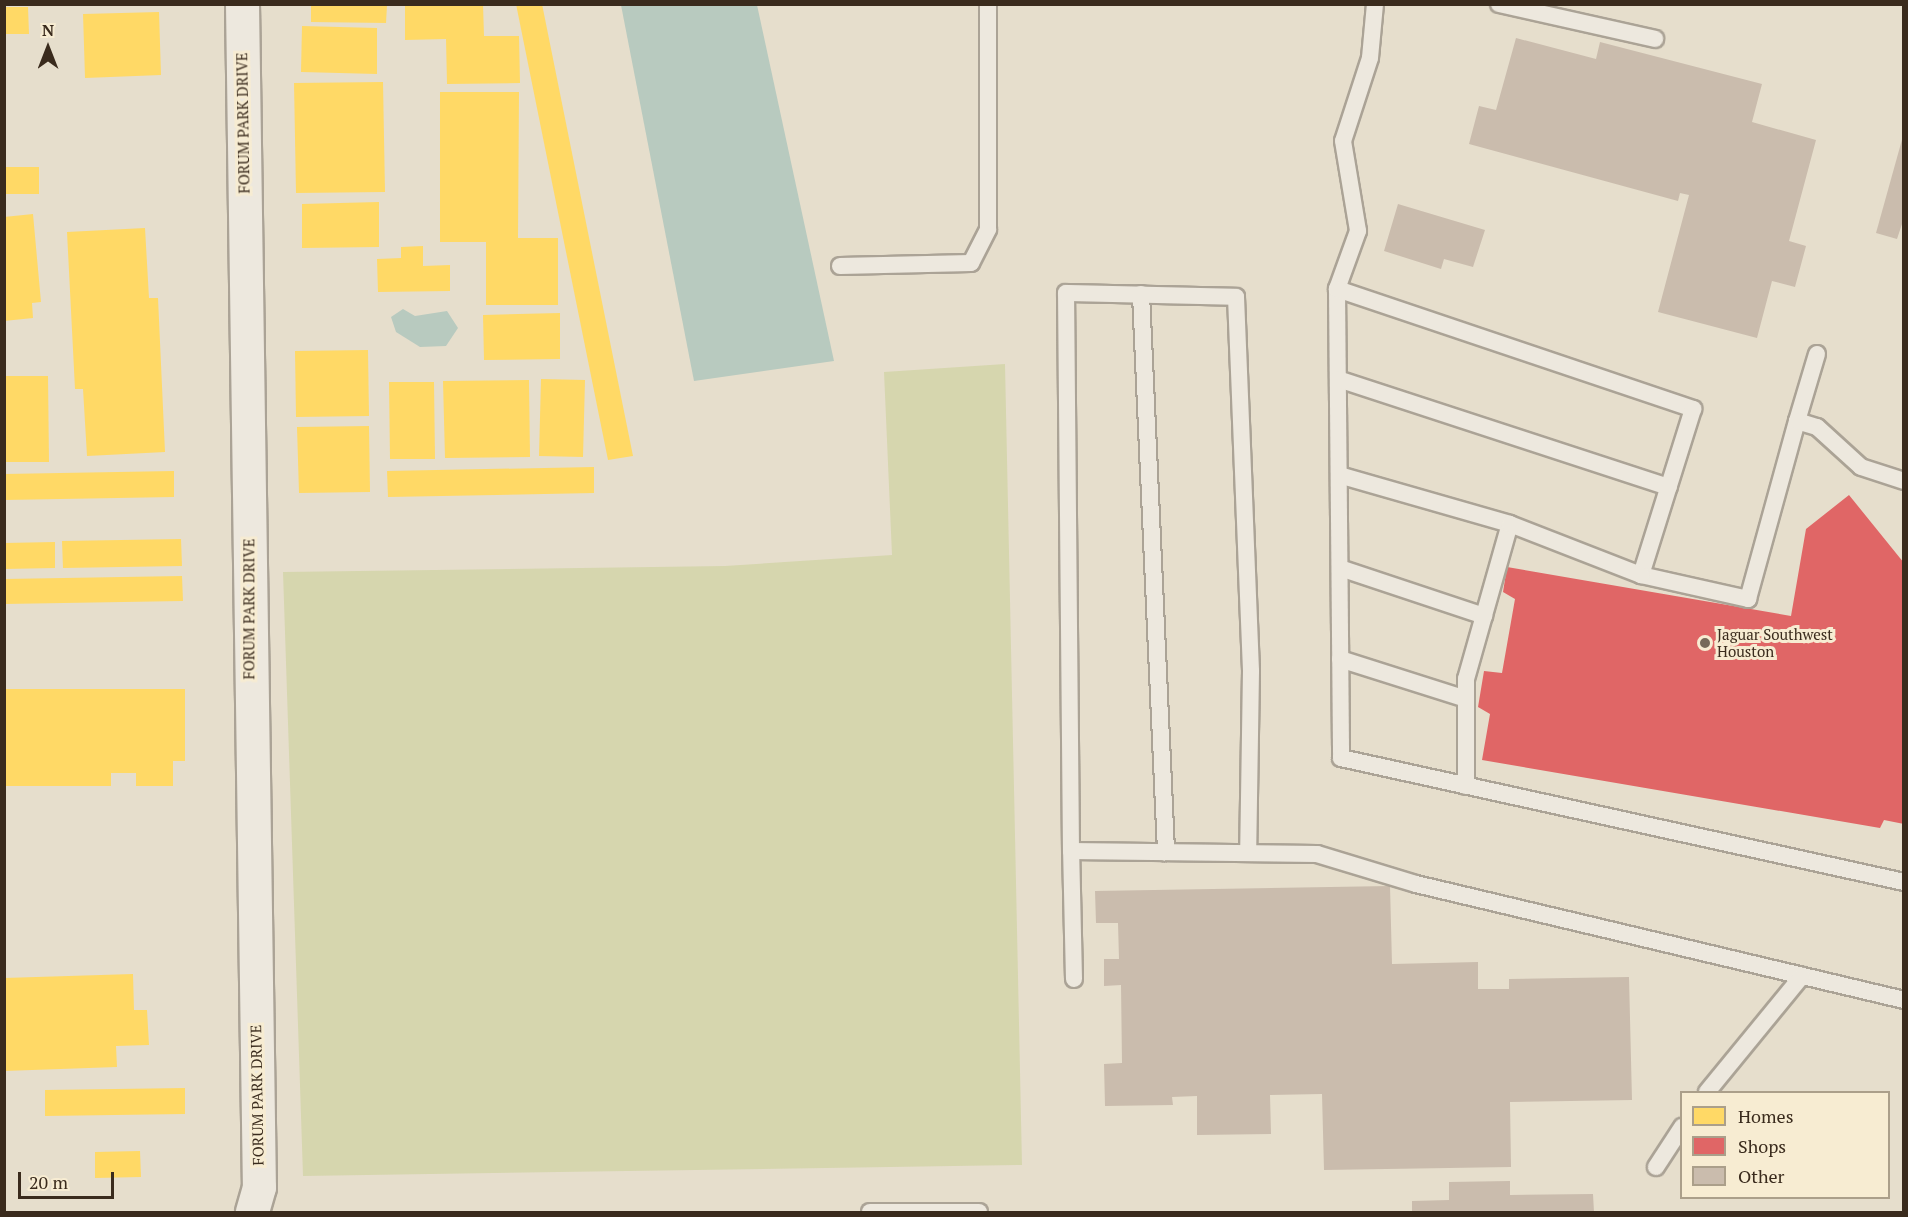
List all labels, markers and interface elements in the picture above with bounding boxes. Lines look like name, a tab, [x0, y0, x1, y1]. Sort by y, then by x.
north arrow	[18, 18, 78, 78]
text: N	[42, 19, 54, 41]
street label: FORUM PARK DRIVE	[233, 52, 253, 194]
street label: FORUM PARK DRIVE	[240, 539, 258, 679]
place label: Jaguar Southwest Houston	[1717, 625, 1833, 660]
marker: Jaguar Southwest Houston	[1698, 636, 1712, 650]
street label: FORUM PARK DRIVE	[247, 1024, 267, 1166]
legend	[1680, 1091, 1890, 1199]
text: Homes	[1738, 1104, 1793, 1128]
text: Shops	[1738, 1134, 1786, 1158]
scale bar	[21, 1160, 117, 1198]
text: Other	[1738, 1164, 1785, 1188]
text: 20 m	[29, 1170, 68, 1194]

